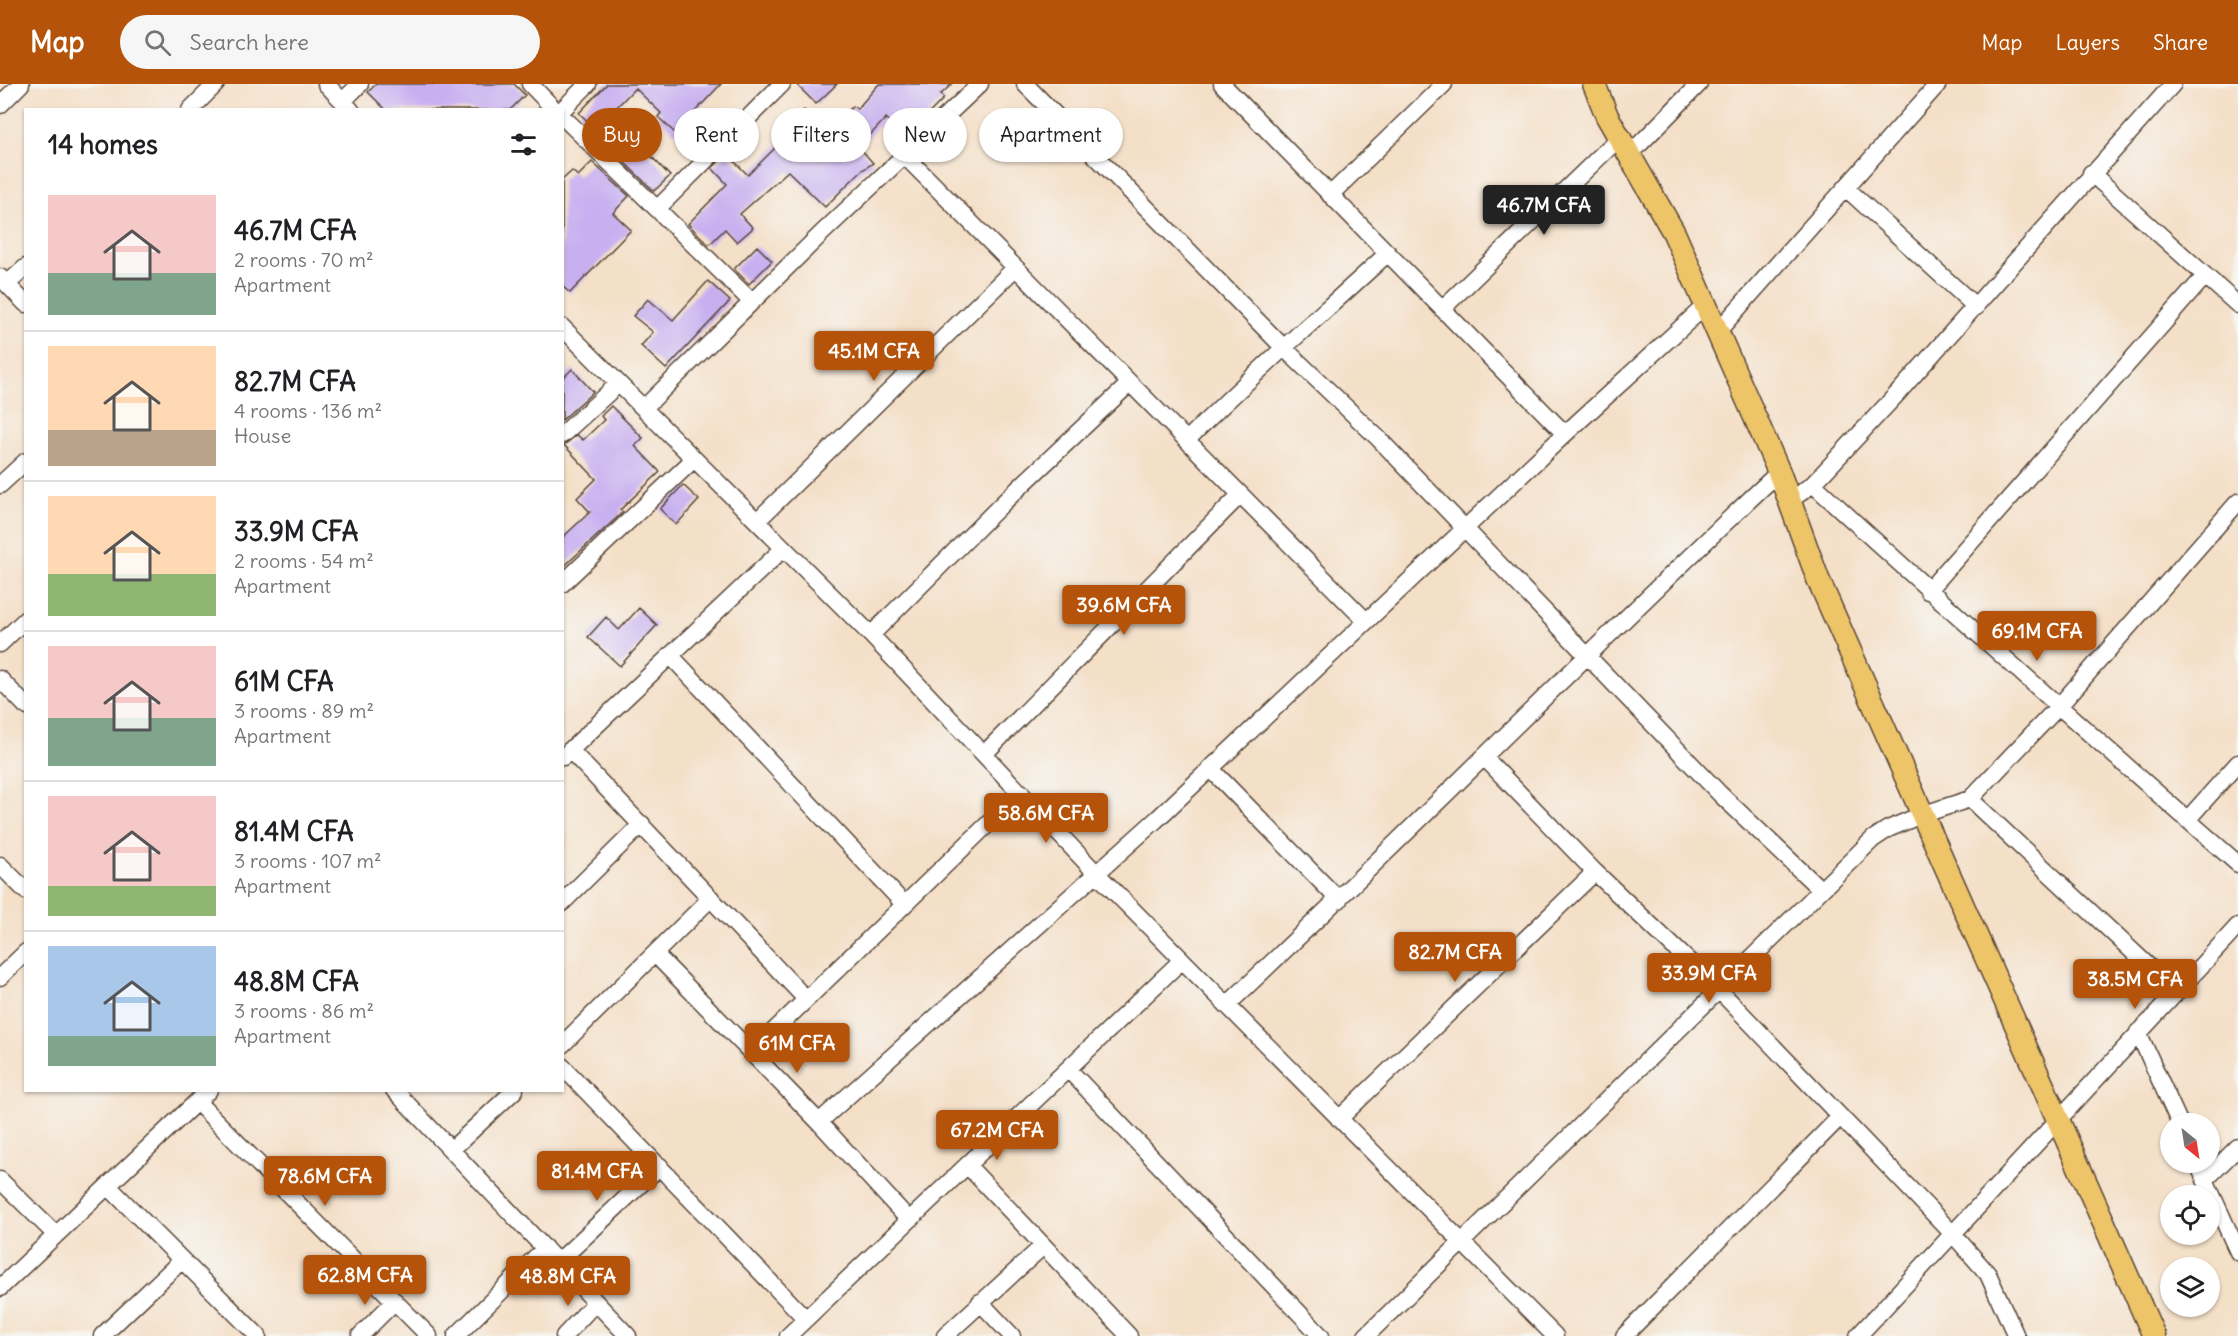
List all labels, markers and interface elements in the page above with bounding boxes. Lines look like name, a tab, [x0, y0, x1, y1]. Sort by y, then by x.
search box	[120, 15, 540, 69]
text: Map	[30, 24, 84, 60]
icon: search	[141, 26, 174, 59]
text: Search here	[189, 28, 309, 56]
text: Map	[1982, 29, 2022, 56]
text: Layers	[2055, 29, 2120, 56]
text: Share	[2153, 29, 2208, 56]
chip: Buy	[582, 108, 662, 162]
chip: Rent	[674, 108, 759, 162]
chip: Filters	[771, 108, 871, 162]
chip: New	[883, 108, 967, 162]
chip: Apartment	[979, 108, 1123, 162]
text: 14 homes	[48, 128, 158, 161]
icon: filters	[507, 128, 540, 161]
pin: 46.7M CFA	[1475, 185, 1613, 236]
text: 46.7M CFA	[1497, 192, 1591, 217]
text: 46.7M CFA	[234, 214, 357, 247]
icon: home	[96, 219, 168, 291]
text: 2 rooms · 70 m²	[234, 247, 374, 272]
text: Apartment	[234, 272, 331, 297]
pin: 45.1M CFA	[805, 331, 943, 382]
text: 45.1M CFA	[828, 338, 920, 363]
text: 82.7M CFA	[234, 365, 356, 398]
icon: home	[96, 370, 168, 442]
text: 4 rooms · 136 m²	[234, 398, 382, 423]
text: House	[234, 423, 291, 448]
text: 33.9M CFA	[234, 515, 358, 548]
icon: home	[96, 520, 168, 592]
text: 2 rooms · 54 m²	[234, 548, 374, 573]
text: Apartment	[234, 573, 331, 598]
pin: 39.6M CFA	[1055, 585, 1193, 636]
text: 39.6M CFA	[1076, 592, 1172, 617]
pin: 69.1M CFA	[1968, 611, 2106, 662]
text: 69.1M CFA	[1991, 618, 2083, 643]
text: 61M CFA	[234, 665, 334, 698]
icon: home	[96, 670, 168, 742]
text: 3 rooms · 89 m²	[234, 698, 374, 723]
text: Apartment	[234, 723, 331, 748]
pin: 58.6M CFA	[977, 793, 1115, 844]
text: 58.6M CFA	[998, 800, 1094, 825]
text: 81.4M CFA	[234, 815, 354, 848]
icon: home	[96, 820, 168, 892]
text: 3 rooms · 107 m²	[234, 848, 382, 873]
text: Apartment	[234, 873, 331, 898]
pin: 82.7M CFA	[1386, 932, 1524, 983]
text: 82.7M CFA	[1408, 939, 1502, 964]
pin: 33.9M CFA	[1640, 953, 1778, 1004]
pin: 38.5M CFA	[2066, 959, 2204, 1010]
text: 33.9M CFA	[1661, 960, 1757, 985]
text: 48.8M CFA	[234, 965, 359, 998]
text: 38.5M CFA	[2087, 966, 2183, 991]
icon: home	[96, 970, 168, 1042]
text: 3 rooms · 86 m²	[234, 998, 374, 1023]
text: Apartment	[234, 1023, 331, 1048]
pin: 61M CFA	[742, 1023, 852, 1074]
text: 61M CFA	[759, 1030, 835, 1055]
pin: 67.2M CFA	[928, 1110, 1066, 1161]
north arrow	[2160, 1113, 2220, 1173]
map controls	[2160, 1113, 2220, 1317]
text: 67.2M CFA	[950, 1117, 1044, 1142]
pin: 81.4M CFA	[528, 1151, 666, 1202]
pin: 78.6M CFA	[256, 1156, 394, 1207]
text: 81.4M CFA	[551, 1158, 643, 1183]
text: 78.6M CFA	[278, 1163, 372, 1188]
button: locate	[2160, 1185, 2220, 1245]
pin: 62.8M CFA	[296, 1255, 434, 1306]
pin: 48.8M CFA	[499, 1256, 637, 1307]
button: layers	[2160, 1257, 2220, 1317]
text: 62.8M CFA	[317, 1262, 413, 1287]
text: 48.8M CFA	[520, 1263, 616, 1288]

